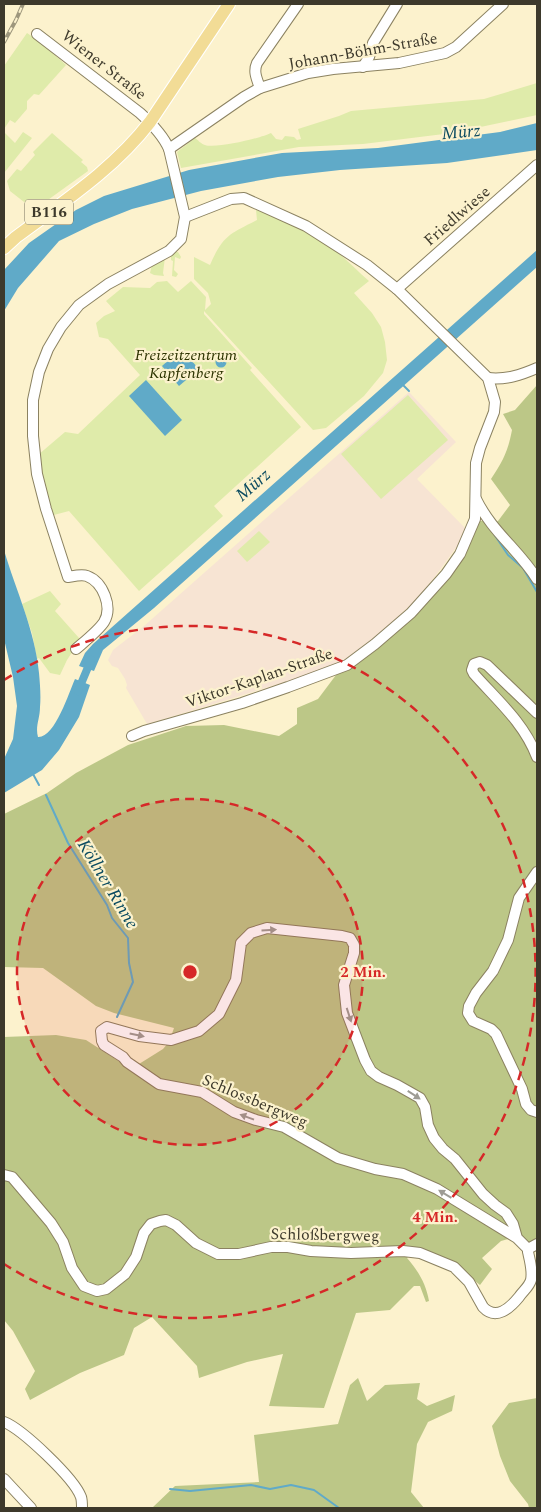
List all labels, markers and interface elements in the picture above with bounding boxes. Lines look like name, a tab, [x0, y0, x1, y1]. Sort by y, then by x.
street label: Wiener Straße	[56, 24, 152, 106]
street label: Johann-Böhm-Straße	[287, 26, 439, 76]
water label: Mürz	[440, 117, 482, 147]
street label: Friedlwiese	[418, 180, 496, 252]
road number: B116	[25, 200, 73, 224]
park label: Freizeitzentrum Kapfenberg	[135, 343, 238, 385]
water label: Mürz	[229, 462, 277, 508]
street label: Viktor-Kaplan-Straße	[182, 642, 336, 714]
water label: Köllner Rinne	[70, 834, 146, 934]
one-way arrow	[261, 925, 277, 933]
text: 2 Min.	[340, 961, 386, 984]
centre of rings	[181, 963, 199, 981]
one-way arrow	[346, 1008, 353, 1023]
one-way arrow	[130, 1032, 146, 1040]
street label: Schlossbergweg	[198, 1068, 312, 1134]
one-way arrow	[407, 1090, 420, 1100]
one-way arrow	[239, 1113, 254, 1121]
one-way arrow	[439, 1190, 452, 1199]
text: 4 Min.	[412, 1206, 458, 1229]
street label: Schloßbergweg	[270, 1222, 380, 1248]

